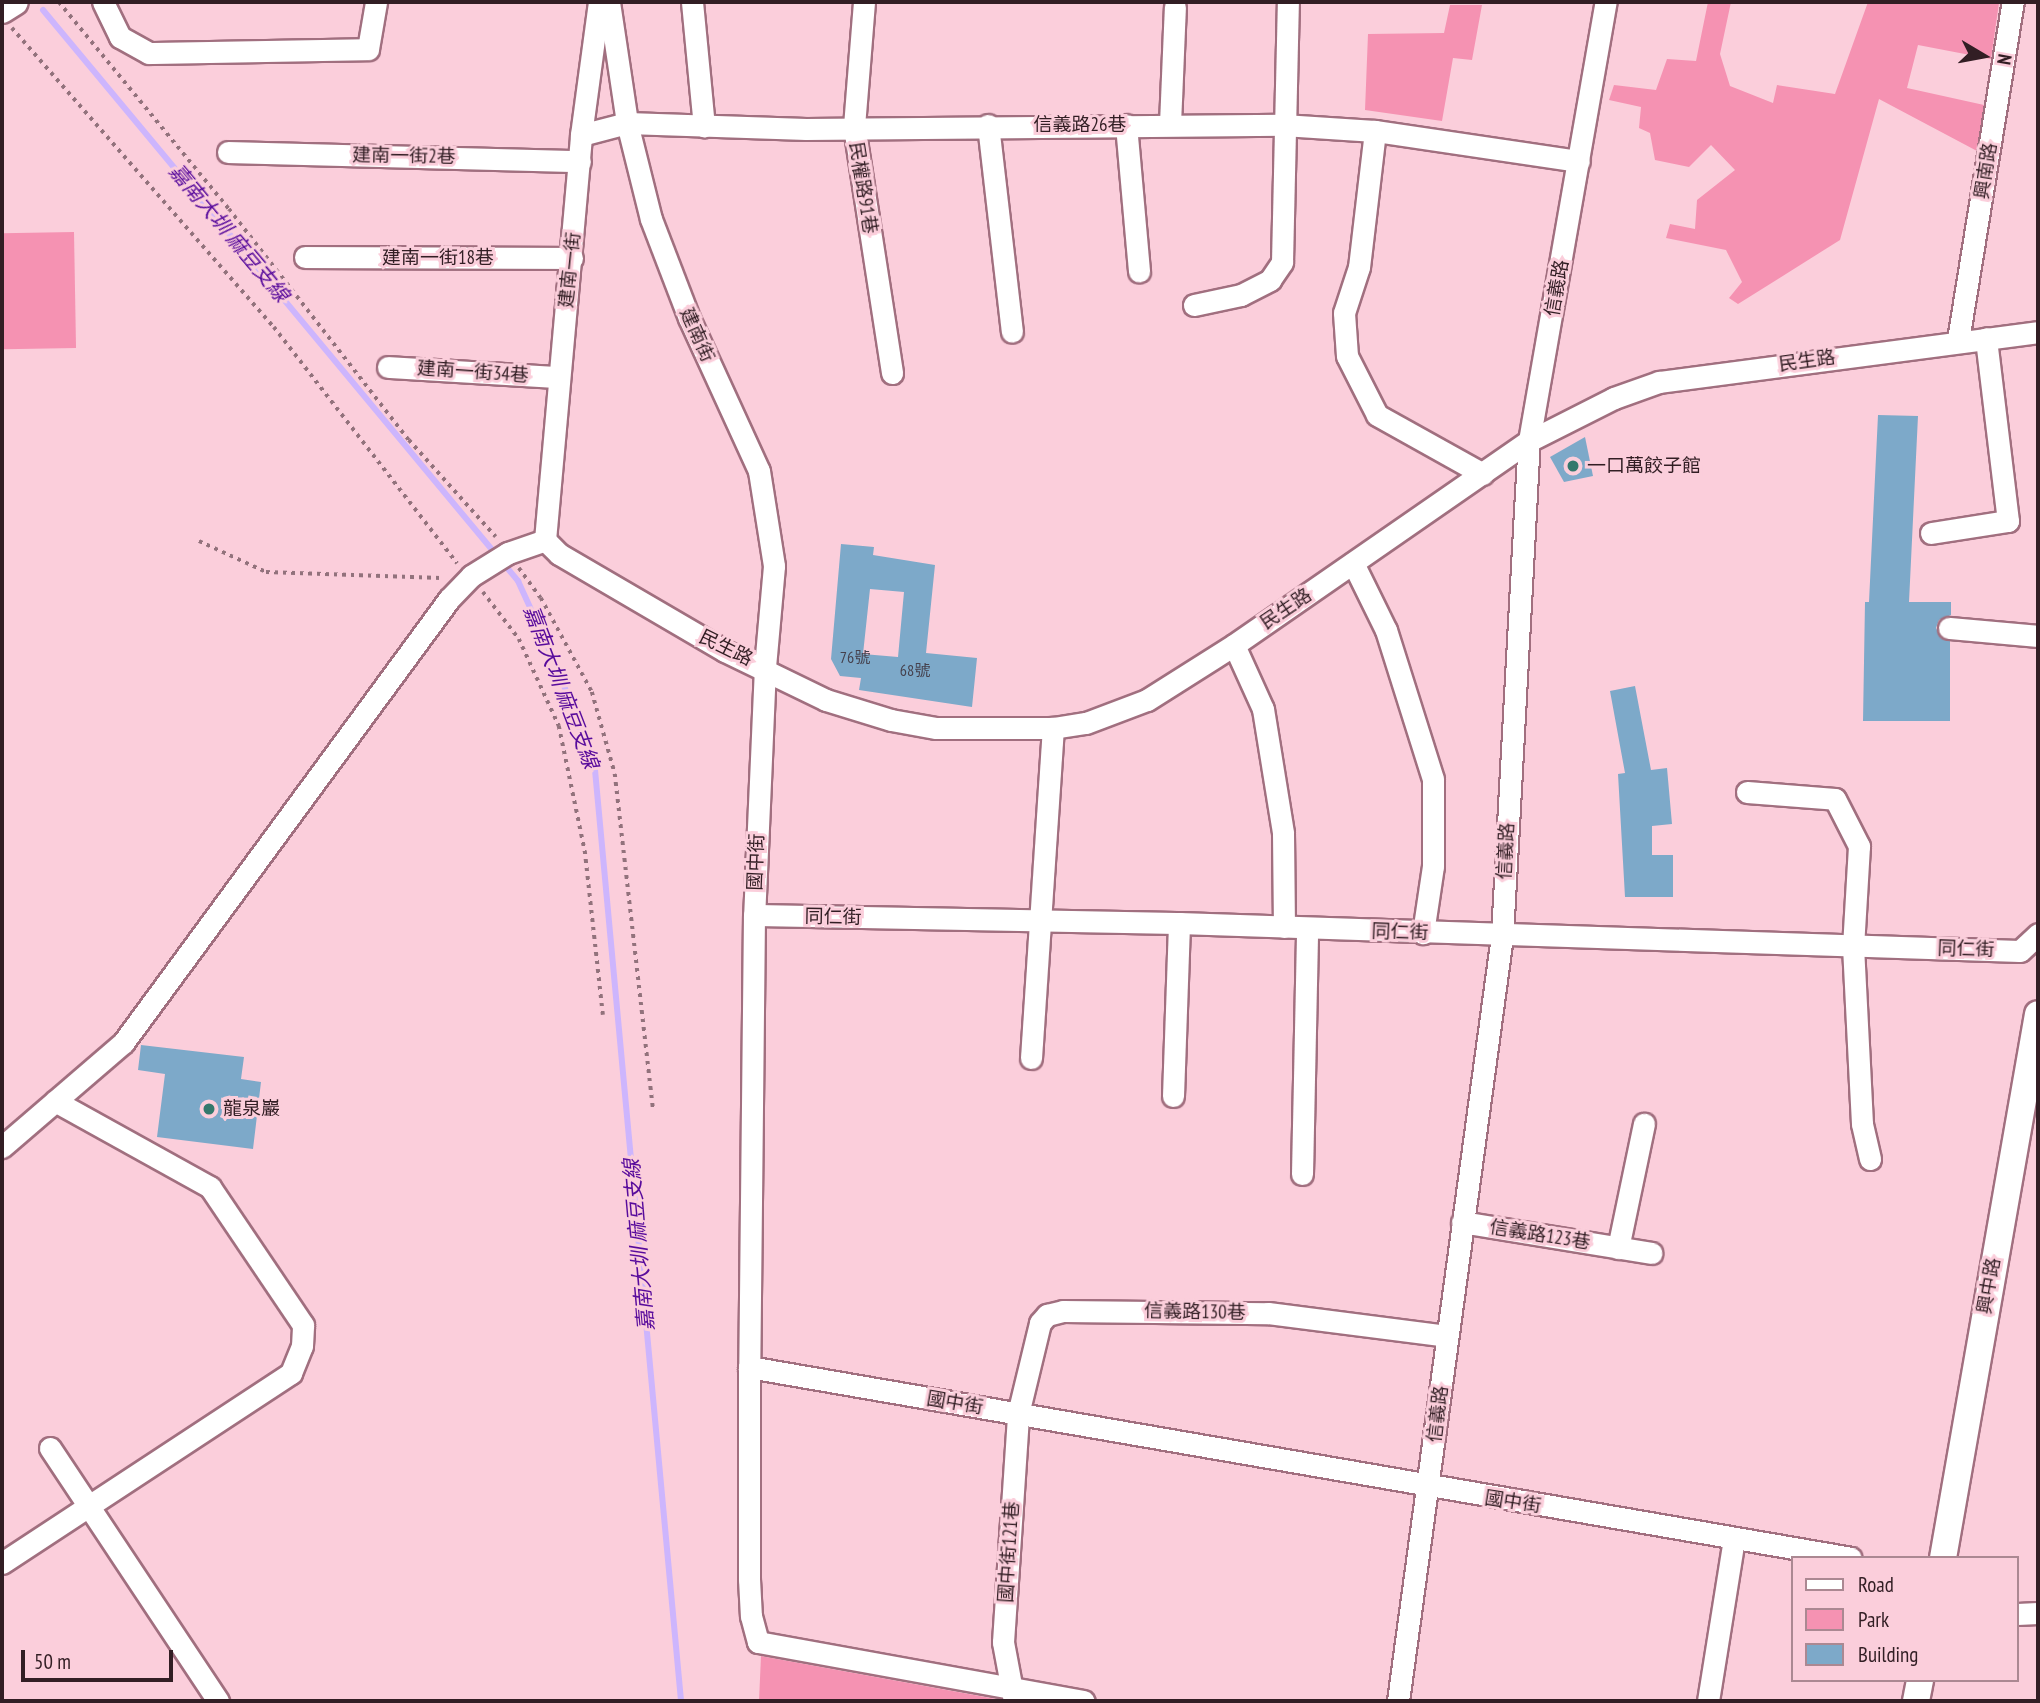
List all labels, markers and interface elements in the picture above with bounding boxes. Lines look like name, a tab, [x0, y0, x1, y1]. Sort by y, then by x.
north arrow	[1949, 21, 2019, 91]
text: N	[1992, 53, 2017, 67]
street label: 信義路26巷	[1033, 114, 1127, 136]
street label: 民權路91巷	[844, 140, 882, 236]
street label: 興南路	[1970, 141, 2002, 201]
street label: 建南一街2巷	[352, 144, 456, 168]
water label: 嘉南大圳 麻豆支線	[164, 159, 294, 307]
street label: 建南一街	[555, 231, 585, 309]
street label: 建南一街18巷	[382, 247, 494, 269]
street label: 信義路	[1541, 258, 1573, 318]
street label: 建南街	[675, 304, 719, 366]
street label: 民生路	[1777, 346, 1837, 376]
street label: 建南一街34巷	[416, 357, 530, 387]
place label: 一口萬餃子館	[1587, 455, 1701, 477]
marker: 一口萬餃子館	[1565, 458, 1581, 474]
street label: 民生路	[1256, 584, 1316, 634]
water label: 嘉南大圳 麻豆支線	[518, 602, 604, 772]
street label: 民生路	[695, 625, 757, 671]
house number: 76號	[840, 647, 870, 667]
house number: 68號	[900, 660, 930, 680]
street label: 信義路	[1493, 822, 1519, 880]
street label: 國中街	[744, 833, 768, 891]
street label: 同仁街	[804, 905, 862, 929]
street label: 同仁街	[1371, 920, 1429, 944]
street label: 同仁街	[1937, 937, 1995, 961]
place label: 龍泉巖	[223, 1098, 280, 1120]
marker: 龍泉巖	[201, 1101, 217, 1117]
water label: 嘉南大圳 麻豆支線	[619, 1158, 659, 1332]
street label: 信義路123巷	[1488, 1216, 1592, 1254]
street label: 興中路	[1973, 1256, 2005, 1316]
street label: 信義路130巷	[1144, 1300, 1246, 1324]
street label: 信義路	[1423, 1384, 1453, 1444]
street label: 國中街	[925, 1387, 985, 1419]
street label: 國中街	[1483, 1486, 1543, 1518]
street label: 國中街121巷	[994, 1501, 1024, 1603]
legend	[1792, 1556, 2019, 1682]
text: Road	[1858, 1571, 1894, 1598]
text: Park	[1858, 1606, 1889, 1633]
scale bar	[24, 1636, 177, 1680]
text: Building	[1858, 1641, 1918, 1668]
text: 50 m	[34, 1648, 71, 1675]

